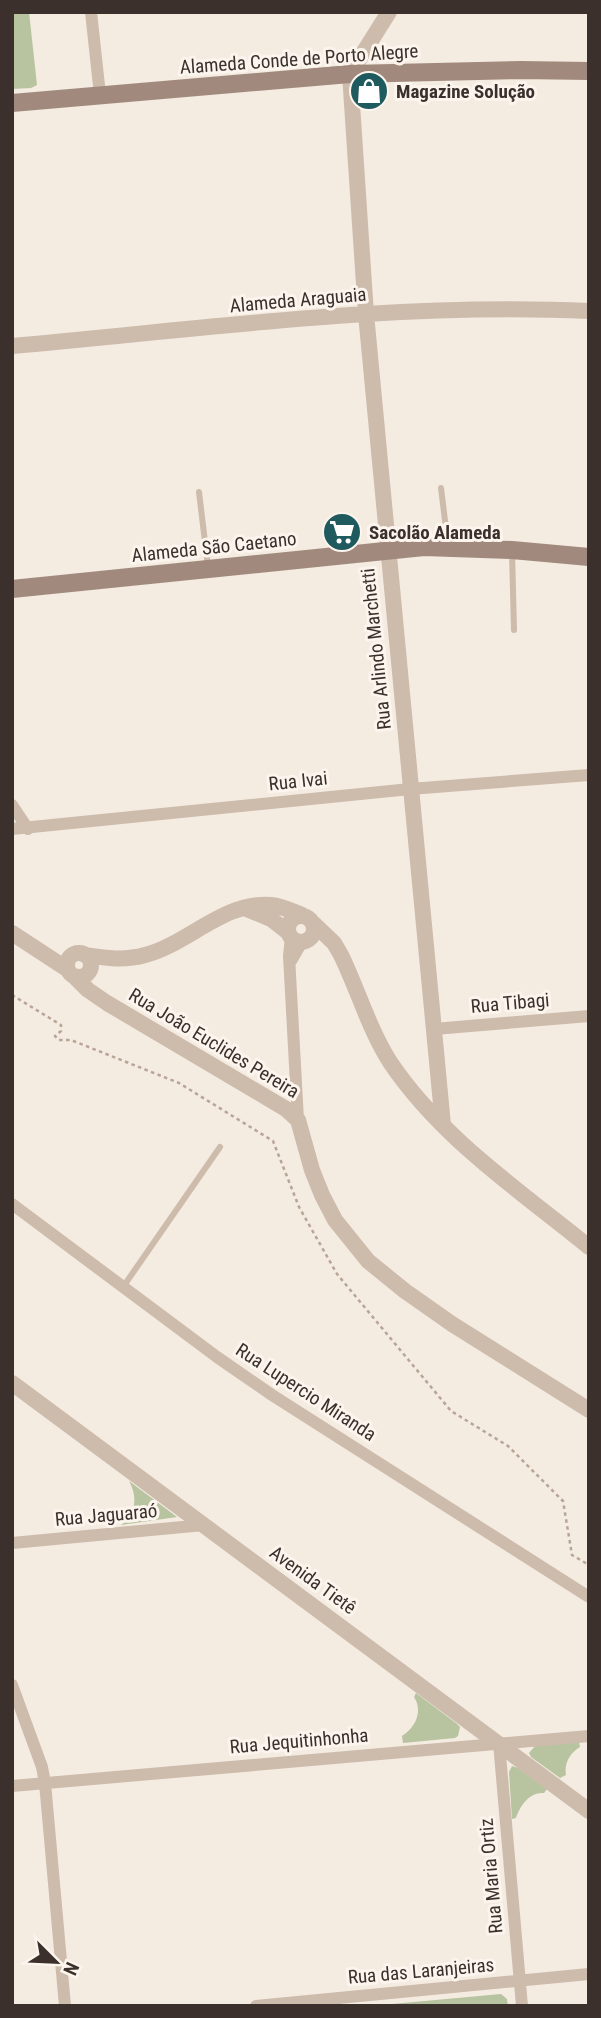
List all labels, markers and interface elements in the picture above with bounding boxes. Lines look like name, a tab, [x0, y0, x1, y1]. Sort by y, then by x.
street label: Alameda Conde de Porto Alegre	[179, 39, 419, 79]
shop icon: Magazine Solução	[348, 70, 390, 112]
place label: Magazine Solução	[396, 80, 535, 103]
street label: Alameda Araguaia	[229, 283, 367, 317]
supermarket icon: Sacolão Alameda	[321, 511, 363, 553]
place label: Sacolão Alameda	[369, 521, 501, 544]
street label: Alameda São Caetano	[130, 527, 298, 567]
street label: Rua Arlindo Marchetti	[356, 567, 396, 731]
street label: Rua Ivai	[267, 766, 329, 796]
street label: Rua João Euclides Pereira	[125, 983, 303, 1103]
street label: Rua Tibagi	[470, 988, 550, 1018]
street label: Rua Lupercio Miranda	[232, 1338, 380, 1446]
street label: Rua Jaguaraó	[54, 1499, 158, 1531]
street label: Avenida Tietê	[265, 1541, 361, 1619]
street label: Rua Jequitinhonha	[229, 1723, 369, 1759]
street label: Rua Maria Ortiz	[474, 1817, 508, 1935]
north arrow	[21, 1927, 91, 1997]
street label: Rua das Laranjeiras	[347, 1953, 495, 1989]
text: N	[58, 1959, 84, 1979]

